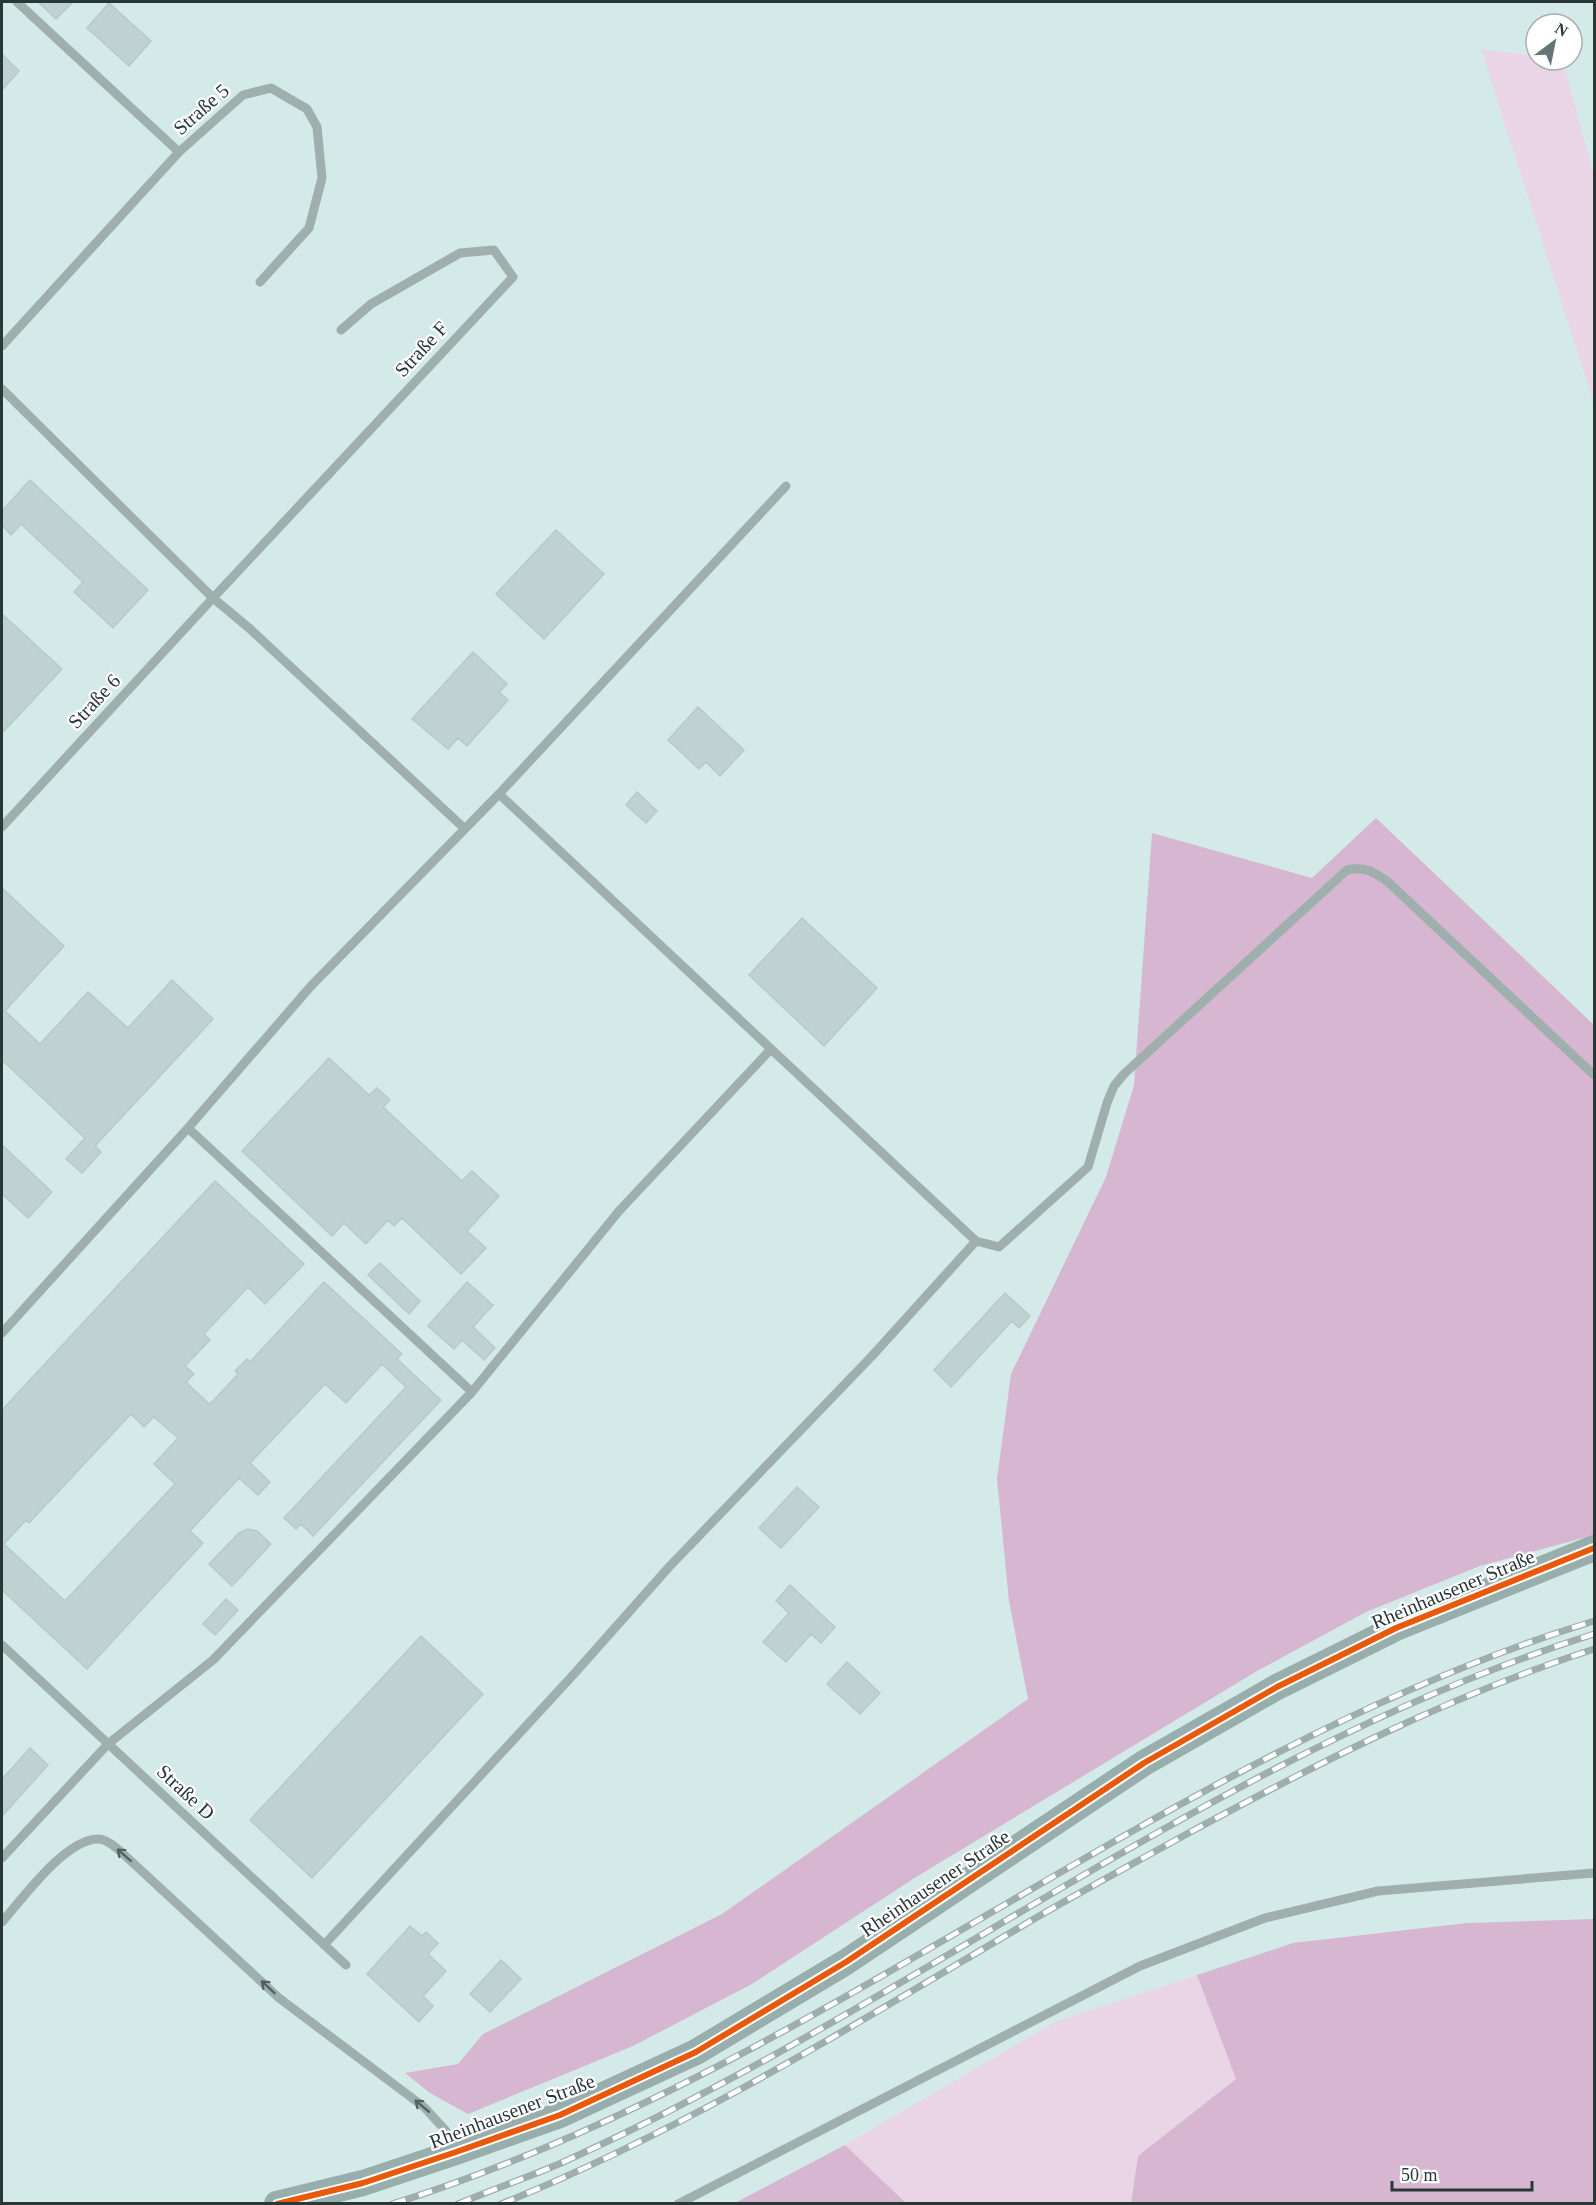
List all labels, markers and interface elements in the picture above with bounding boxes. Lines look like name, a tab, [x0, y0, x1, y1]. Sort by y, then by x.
north arrow	[1524, 12, 1584, 72]
text: N	[1552, 19, 1571, 40]
street label: Straße 5	[169, 79, 233, 139]
street label: Straße F	[390, 317, 452, 381]
street label: Straße 6	[63, 669, 125, 733]
street label: Rheinhausener Straße	[1368, 1545, 1538, 1633]
street label: Straße D	[153, 1760, 219, 1824]
street label: Rheinhausener Straße	[856, 1825, 1014, 1941]
one-way arrow	[117, 1848, 132, 1862]
one-way arrow	[260, 1980, 275, 1994]
street label: Rheinhausener Straße	[426, 2069, 598, 2153]
one-way arrow	[415, 2099, 430, 2113]
scale bar	[1392, 2154, 1532, 2192]
text: 50 m	[1401, 2165, 1438, 2185]

